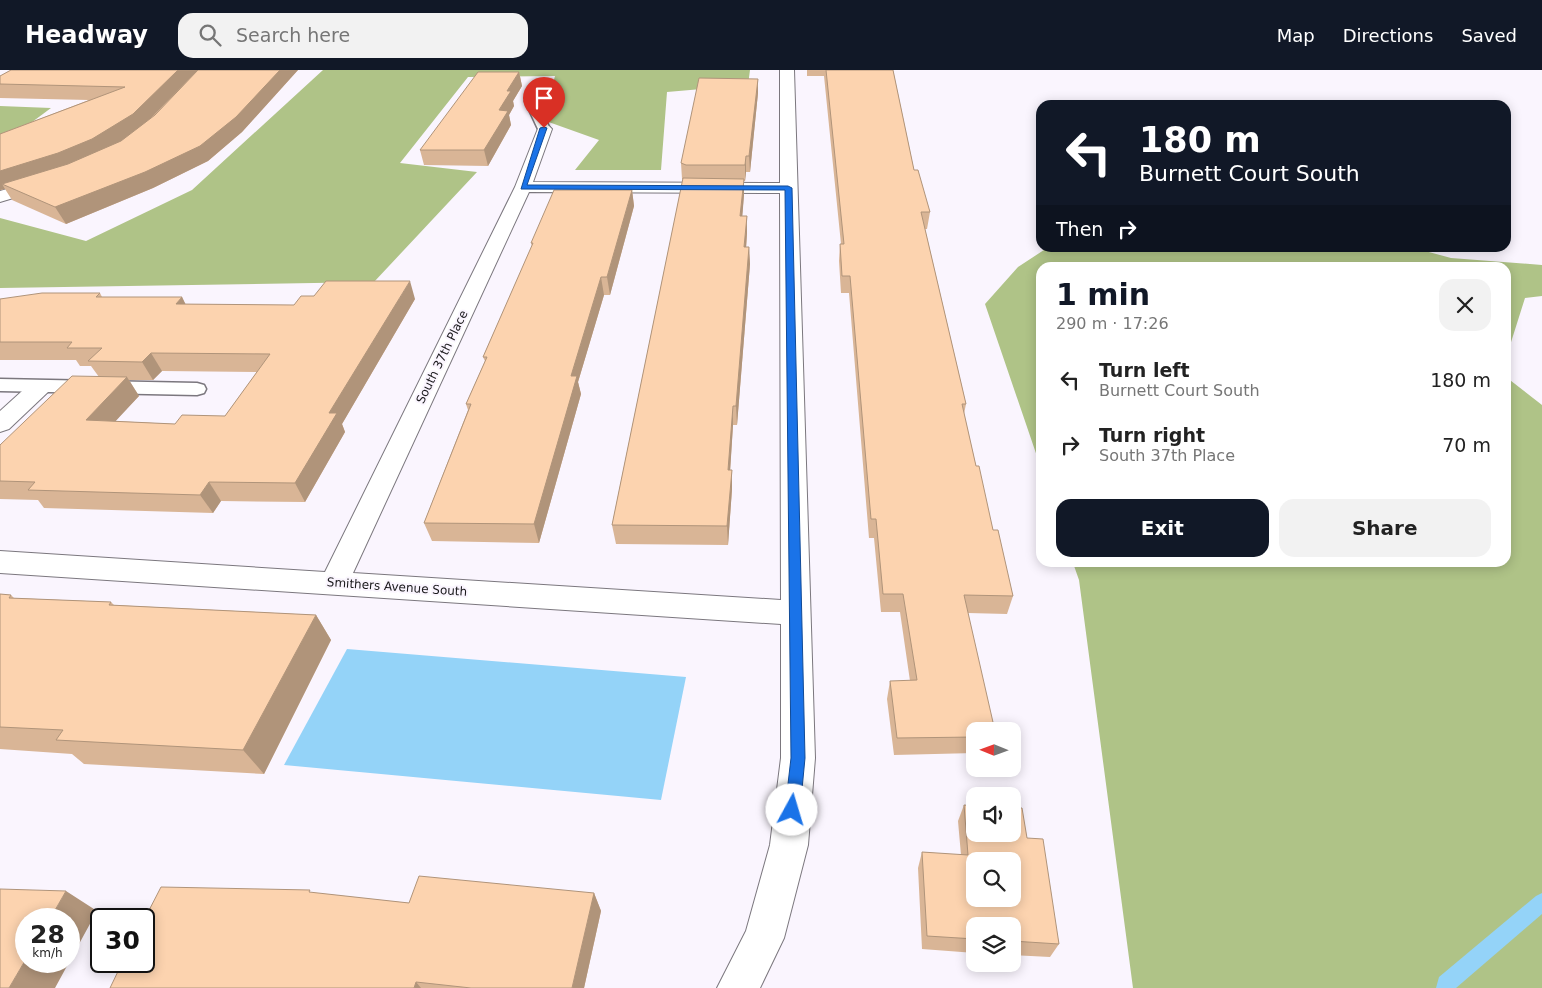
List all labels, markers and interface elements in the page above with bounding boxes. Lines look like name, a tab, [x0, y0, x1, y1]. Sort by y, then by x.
search box	[178, 13, 528, 58]
text: Headway	[25, 21, 148, 49]
icon: search	[196, 21, 224, 49]
text: Search here	[236, 24, 350, 46]
text: Map	[1277, 25, 1315, 46]
text: Directions	[1343, 25, 1433, 46]
text: Saved	[1461, 25, 1517, 46]
pin	[523, 77, 565, 128]
icon: arrive	[530, 84, 558, 112]
icon: left	[1056, 120, 1121, 185]
text: 180 m	[1139, 120, 1261, 160]
text: Burnett Court South	[1139, 161, 1360, 186]
icon: right	[1113, 215, 1141, 243]
text: Then	[1056, 218, 1103, 240]
text: 1 min	[1056, 277, 1150, 312]
button: close	[1439, 279, 1491, 331]
street label: South 37th Place	[413, 308, 471, 406]
text: 290 m · 17:26	[1056, 314, 1169, 333]
text: Turn left	[1099, 359, 1190, 381]
icon: left	[1056, 366, 1084, 394]
text: 180 m	[1430, 369, 1491, 391]
text: Burnett Court South	[1099, 381, 1260, 400]
text: Turn right	[1099, 424, 1205, 446]
icon: right	[1056, 431, 1084, 459]
text: 70 m	[1442, 434, 1491, 456]
text: South 37th Place	[1099, 446, 1235, 465]
button: Exit	[1056, 499, 1269, 557]
button: Share	[1279, 499, 1491, 557]
street label: Smithers Avenue South	[326, 575, 468, 599]
north arrow	[966, 722, 1021, 778]
map controls	[966, 722, 1021, 972]
position arrow	[765, 783, 817, 835]
button: sound	[966, 787, 1021, 842]
button: search	[966, 852, 1021, 907]
speed limit sign: 30	[90, 908, 155, 973]
button: layers	[966, 917, 1021, 972]
text: 28	[30, 920, 65, 949]
text: km/h	[32, 946, 63, 960]

